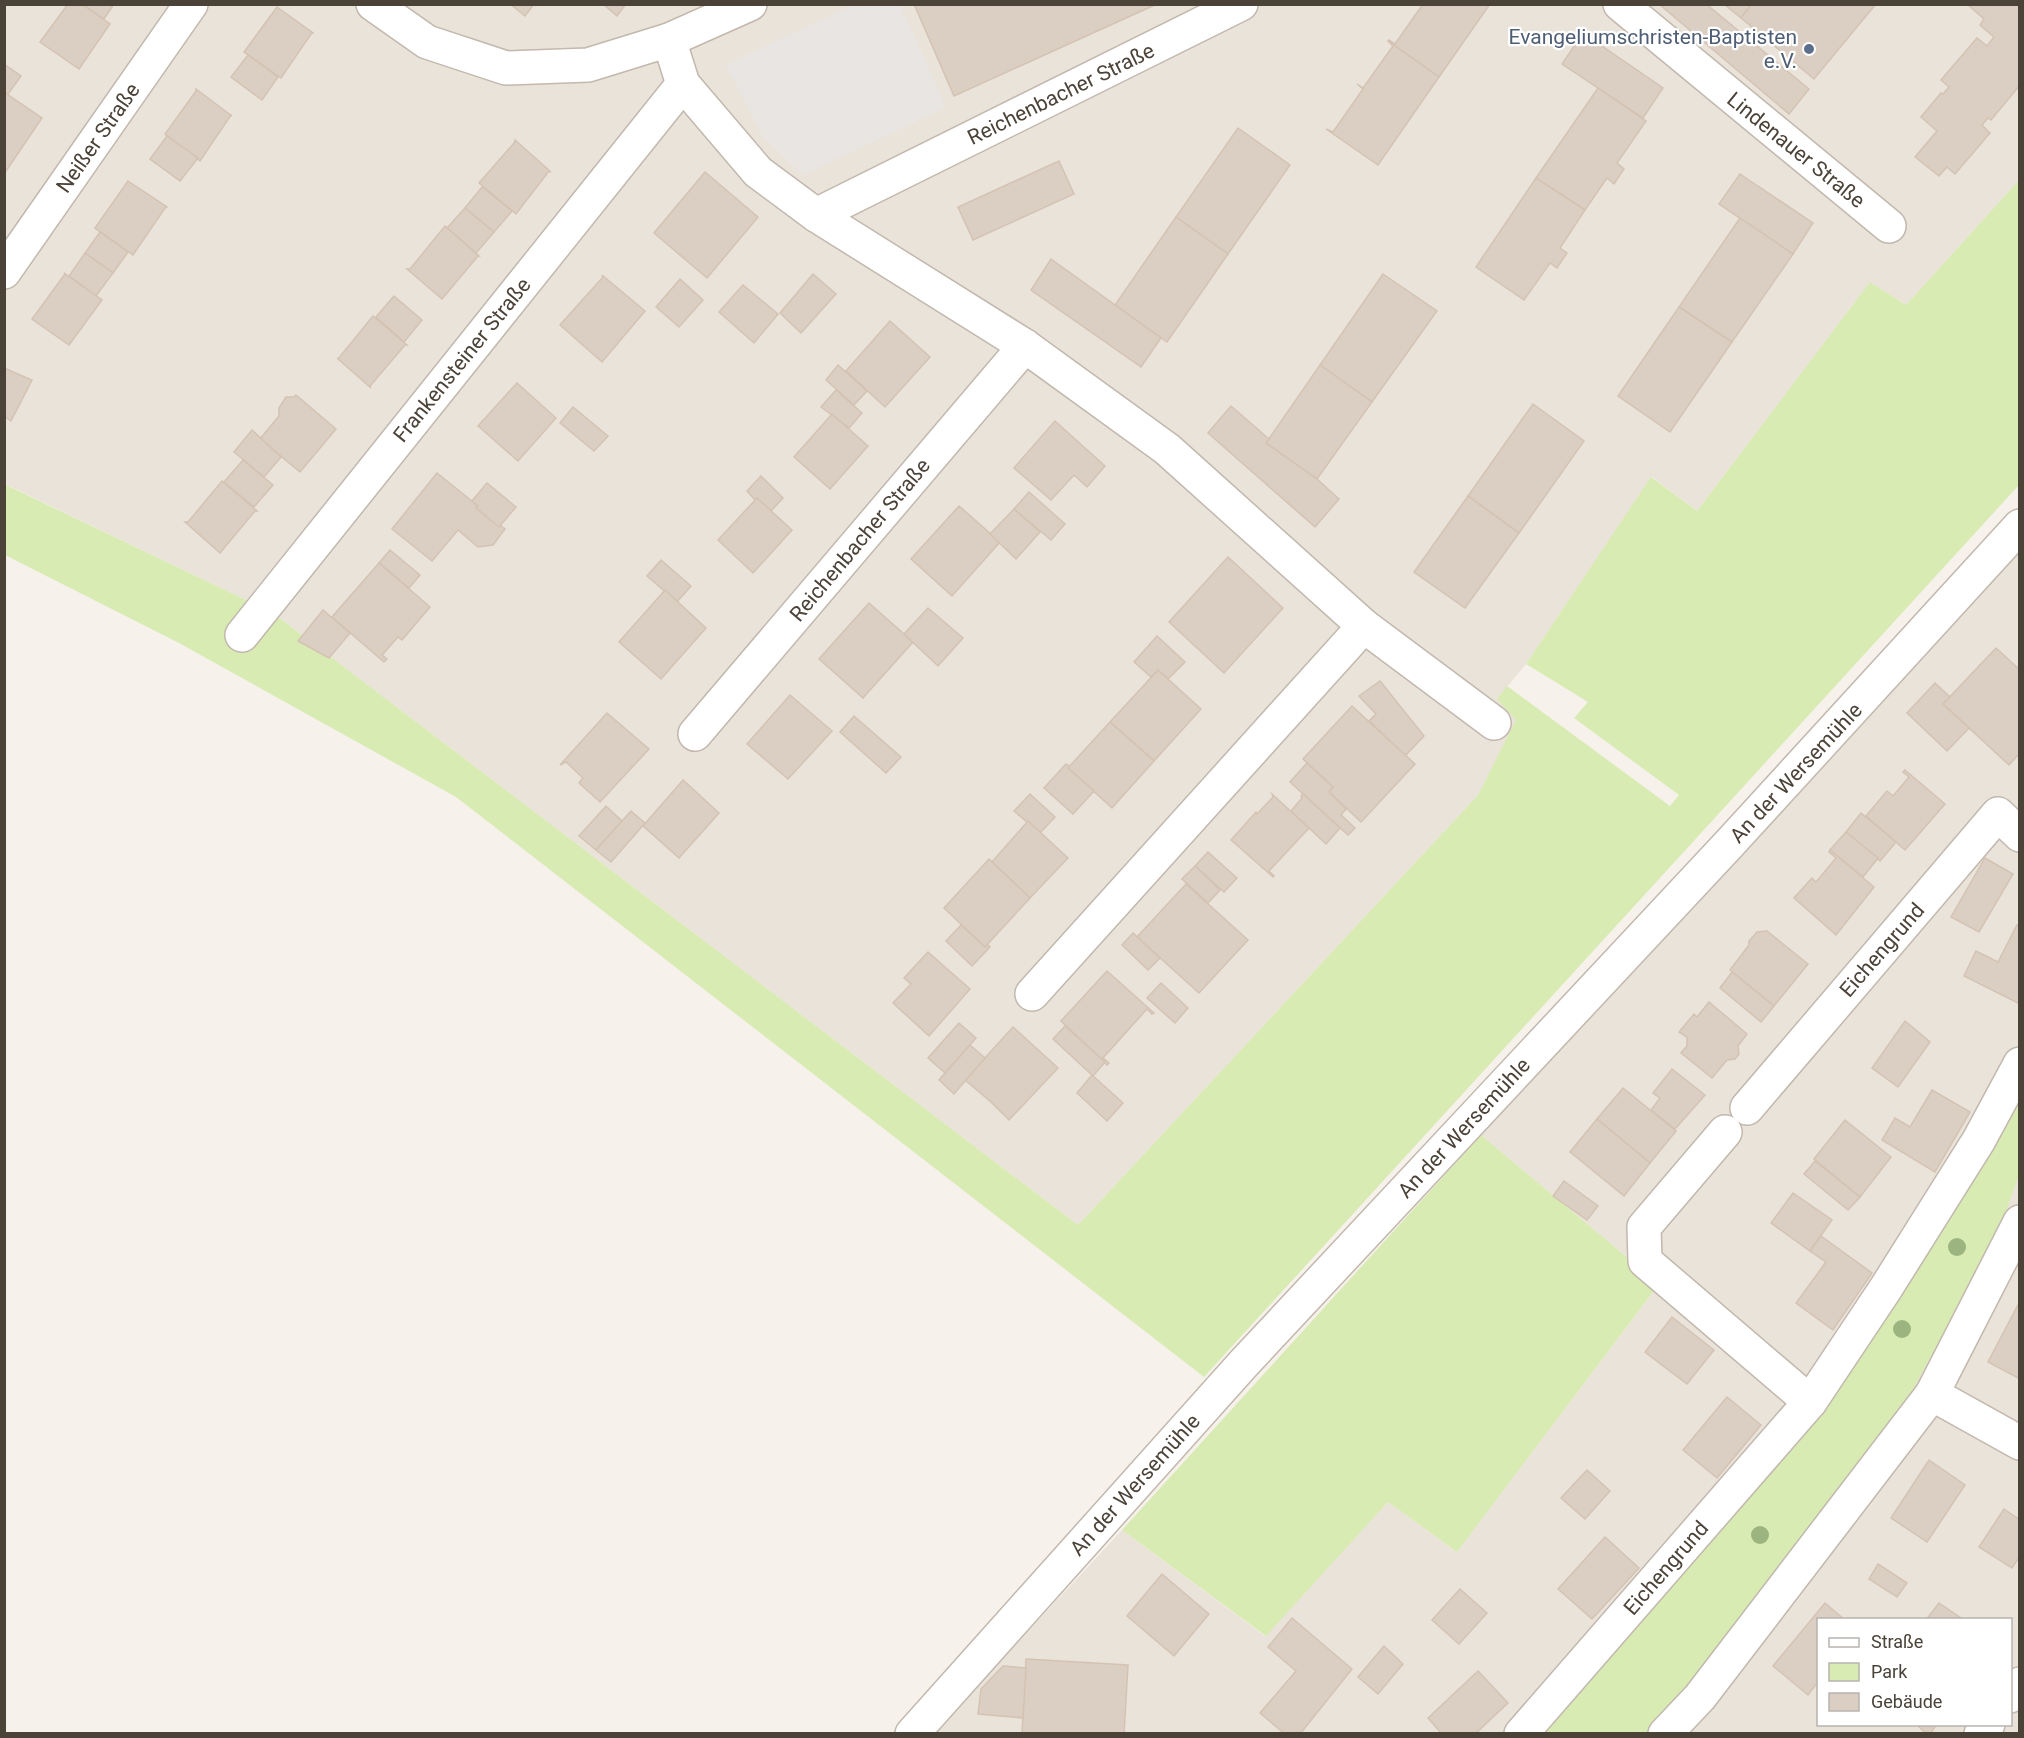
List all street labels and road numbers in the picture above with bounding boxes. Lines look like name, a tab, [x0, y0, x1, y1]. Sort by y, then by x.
street label: Reichenbacher Straße	[964, 38, 1158, 150]
street label: Neißer Straße	[51, 79, 145, 197]
street label: Lindenauer Straße	[1722, 87, 1870, 213]
street label: Frankensteiner Straße	[388, 273, 536, 447]
street label: Reichenbacher Straße	[785, 454, 935, 626]
street label: An der Wersemühle	[1725, 698, 1867, 848]
street label: Eichengrund	[1835, 898, 1929, 1002]
street label: An der Wersemühle	[1393, 1053, 1535, 1203]
street label: An der Wersemühle	[1065, 1409, 1205, 1561]
street label: Eichengrund	[1619, 1516, 1713, 1620]

